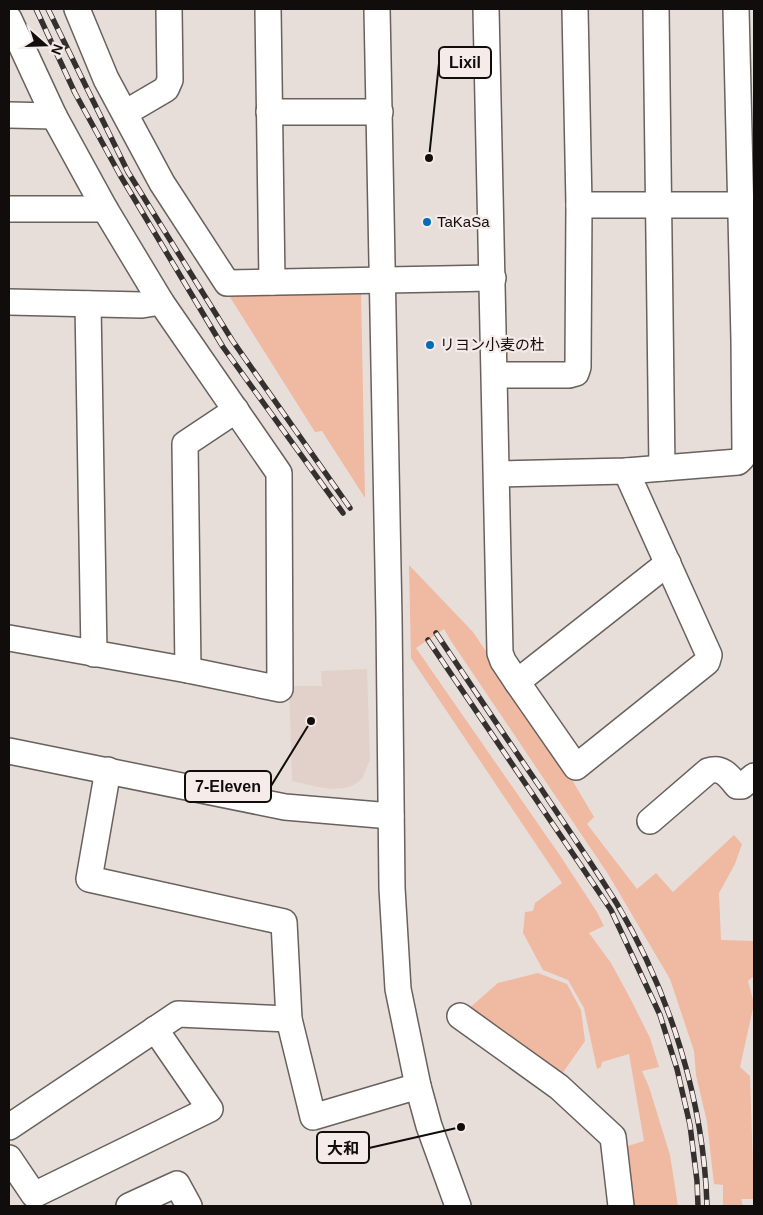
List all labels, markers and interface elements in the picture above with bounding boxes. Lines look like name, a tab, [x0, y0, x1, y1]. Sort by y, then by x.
north arrow	[20, 20, 70, 70]
text: N	[48, 42, 66, 57]
callout: Lixil	[439, 47, 491, 78]
text: Lixil	[449, 54, 481, 71]
place label: TaKaSa	[437, 213, 490, 230]
marker: TaKaSa	[421, 216, 433, 228]
place label: リヨン小麦の杜	[440, 336, 545, 353]
marker: リヨン小麦の杜	[424, 339, 436, 351]
callout: 7-Eleven	[185, 771, 271, 802]
text: 7-Eleven	[195, 778, 261, 795]
callout: 大和	[317, 1132, 369, 1163]
text: 大和	[327, 1140, 359, 1157]

